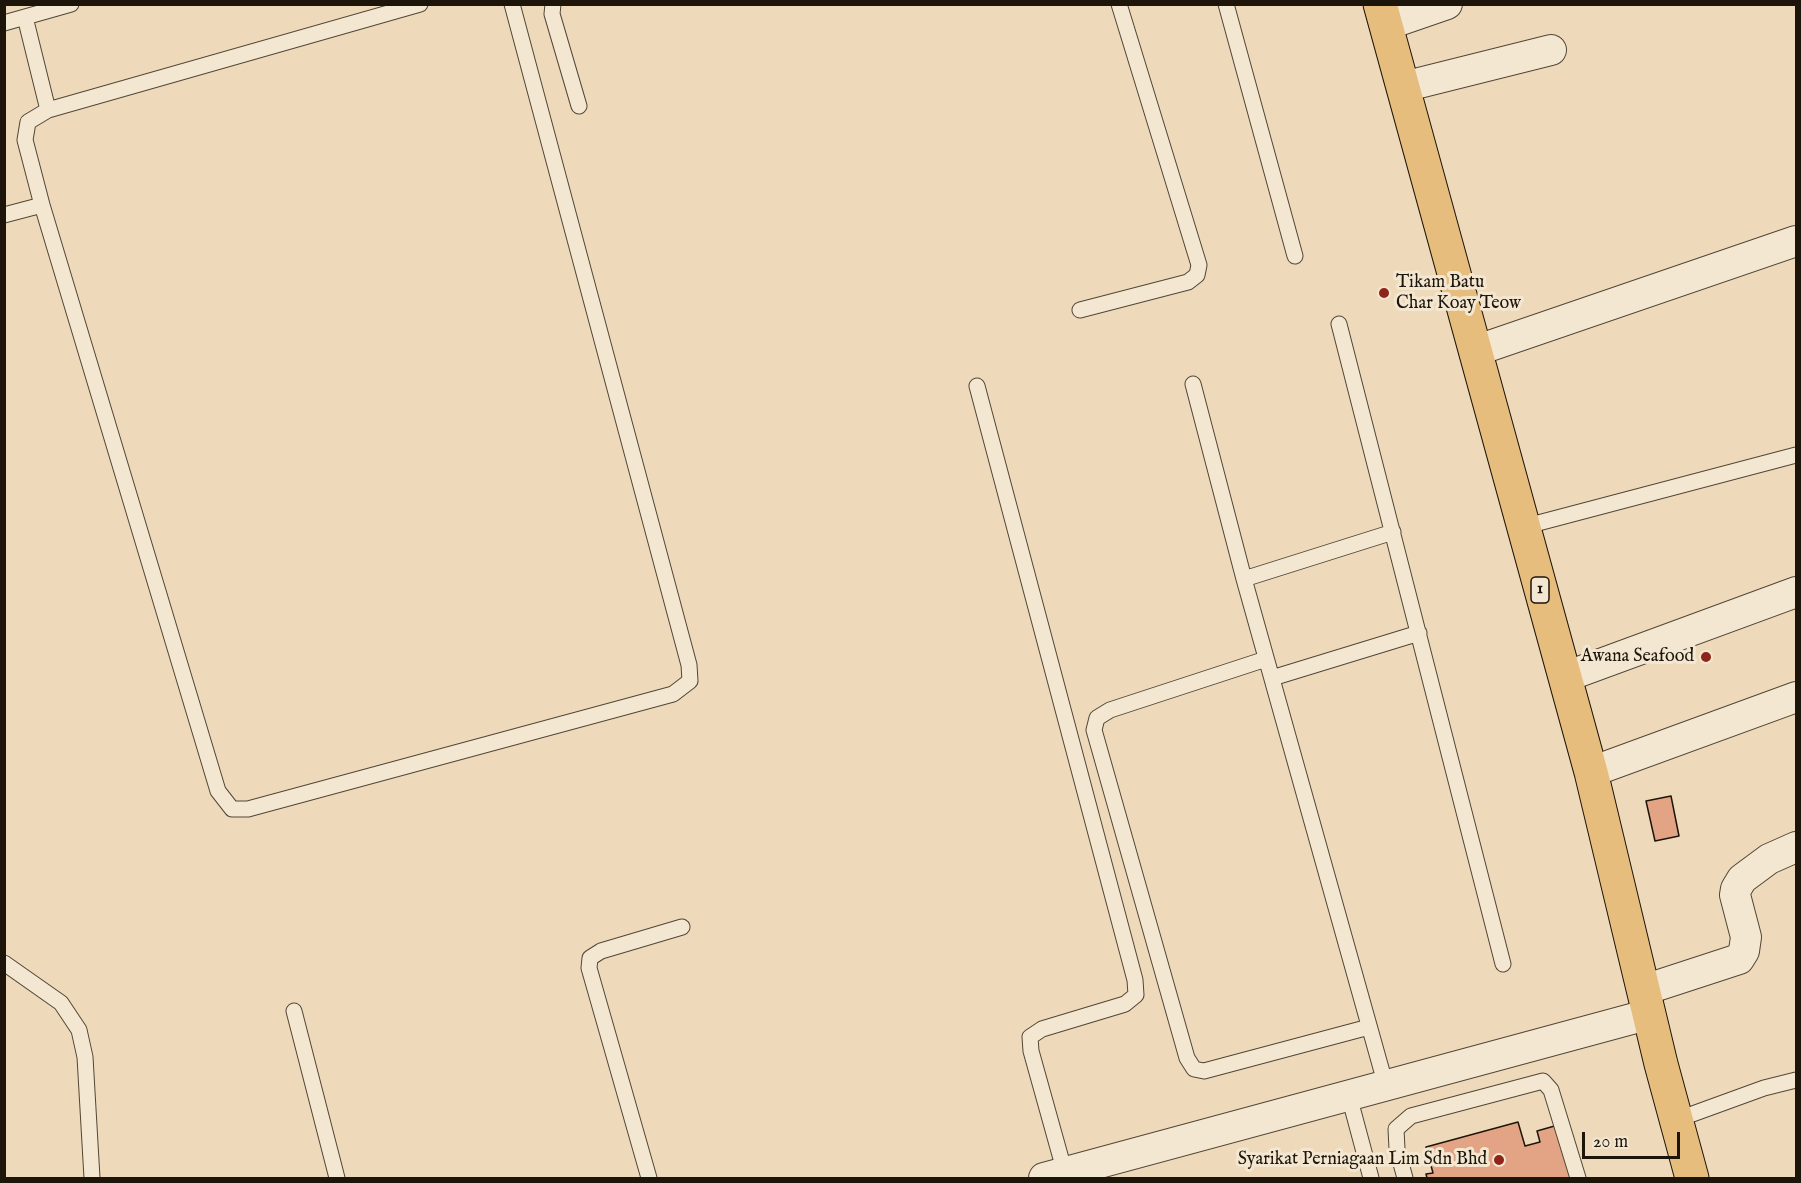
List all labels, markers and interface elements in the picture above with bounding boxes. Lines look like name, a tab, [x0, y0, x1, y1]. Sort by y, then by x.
place label: Tikam Batu Char Koay Teow	[1396, 272, 1521, 314]
marker: Tikam Batu Char Koay Teow	[1377, 286, 1391, 300]
road number: 1	[1531, 577, 1549, 603]
place label: Awana Seafood	[1581, 646, 1694, 668]
marker: Awana Seafood	[1699, 650, 1713, 664]
scale bar	[1585, 1120, 1682, 1158]
text: 20 m	[1593, 1131, 1628, 1154]
place label: Syarikat Perniagaan Lim Sdn Bhd	[1238, 1149, 1487, 1171]
marker: Syarikat Perniagaan Lim Sdn Bhd	[1492, 1153, 1506, 1167]

